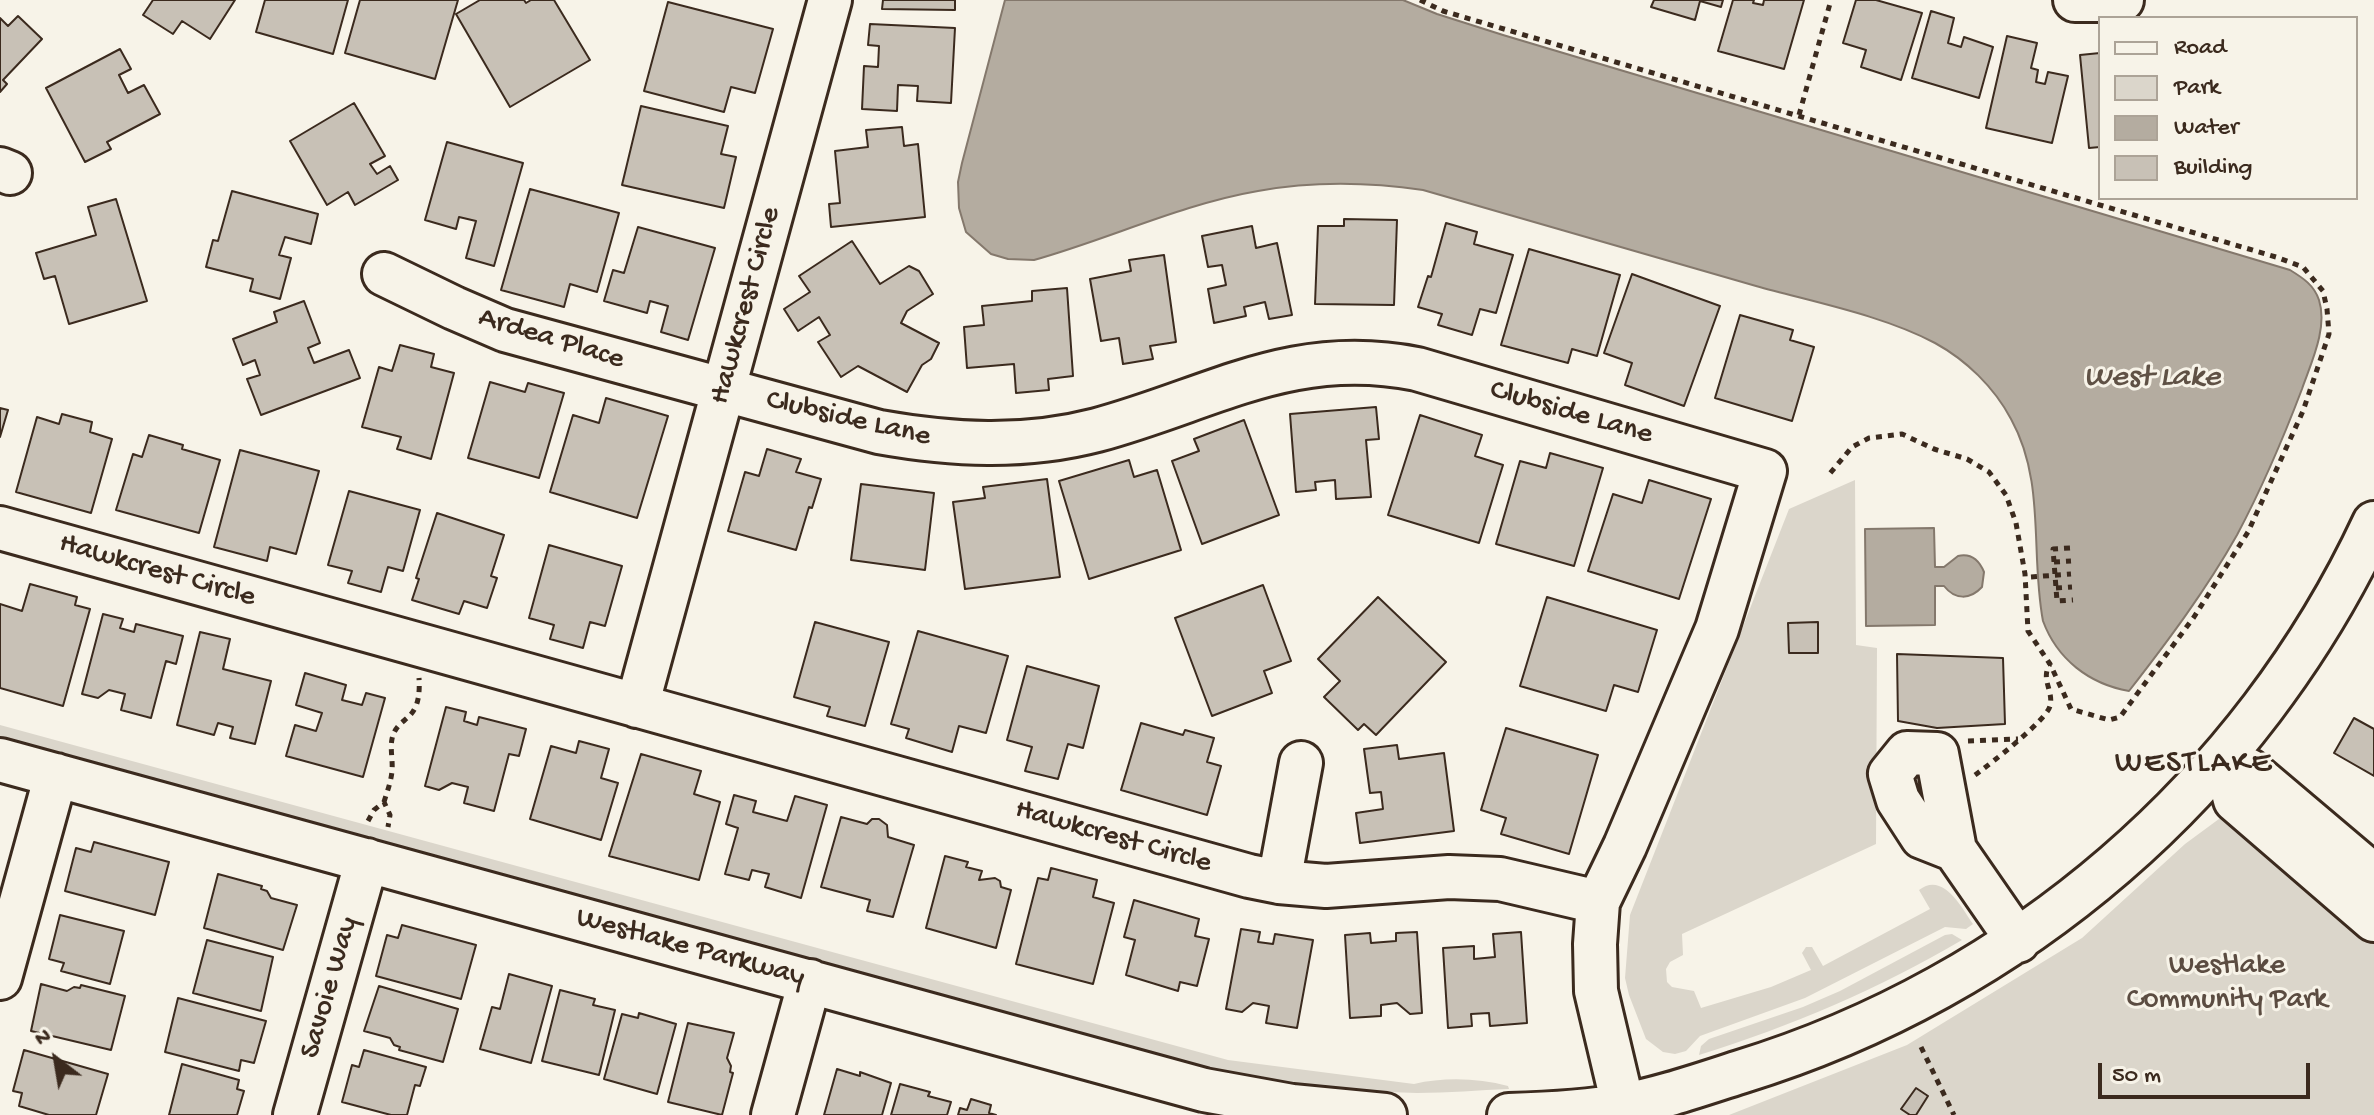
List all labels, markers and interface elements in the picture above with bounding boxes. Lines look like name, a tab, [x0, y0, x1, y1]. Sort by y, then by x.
legend	[2098, 16, 2358, 200]
text: Road	[2174, 34, 2226, 63]
text: Park	[2174, 74, 2220, 103]
text: Water	[2174, 114, 2238, 143]
text: Building	[2174, 154, 2252, 183]
street label: Hawkcrest Circle	[703, 203, 791, 409]
street label: Ardea Place	[474, 301, 628, 379]
water label: West Lake	[2084, 360, 2220, 398]
street label: Clubside Lane	[1485, 374, 1657, 454]
street label: Clubside Lane	[762, 384, 934, 456]
street label: Hawkcrest Circle	[55, 527, 259, 617]
district label: WESTLAKE	[2115, 746, 2273, 784]
street label: Hawkcrest Circle	[1011, 793, 1215, 883]
street label: Westlake Parkway	[572, 901, 808, 997]
street label: Savoie Way	[294, 913, 368, 1063]
park label: Westlake Community Park	[2127, 949, 2327, 1020]
north arrow	[16, 1019, 96, 1099]
text: N	[31, 1024, 56, 1053]
scale bar	[2102, 1047, 2314, 1097]
text: 50 m	[2112, 1062, 2161, 1091]

